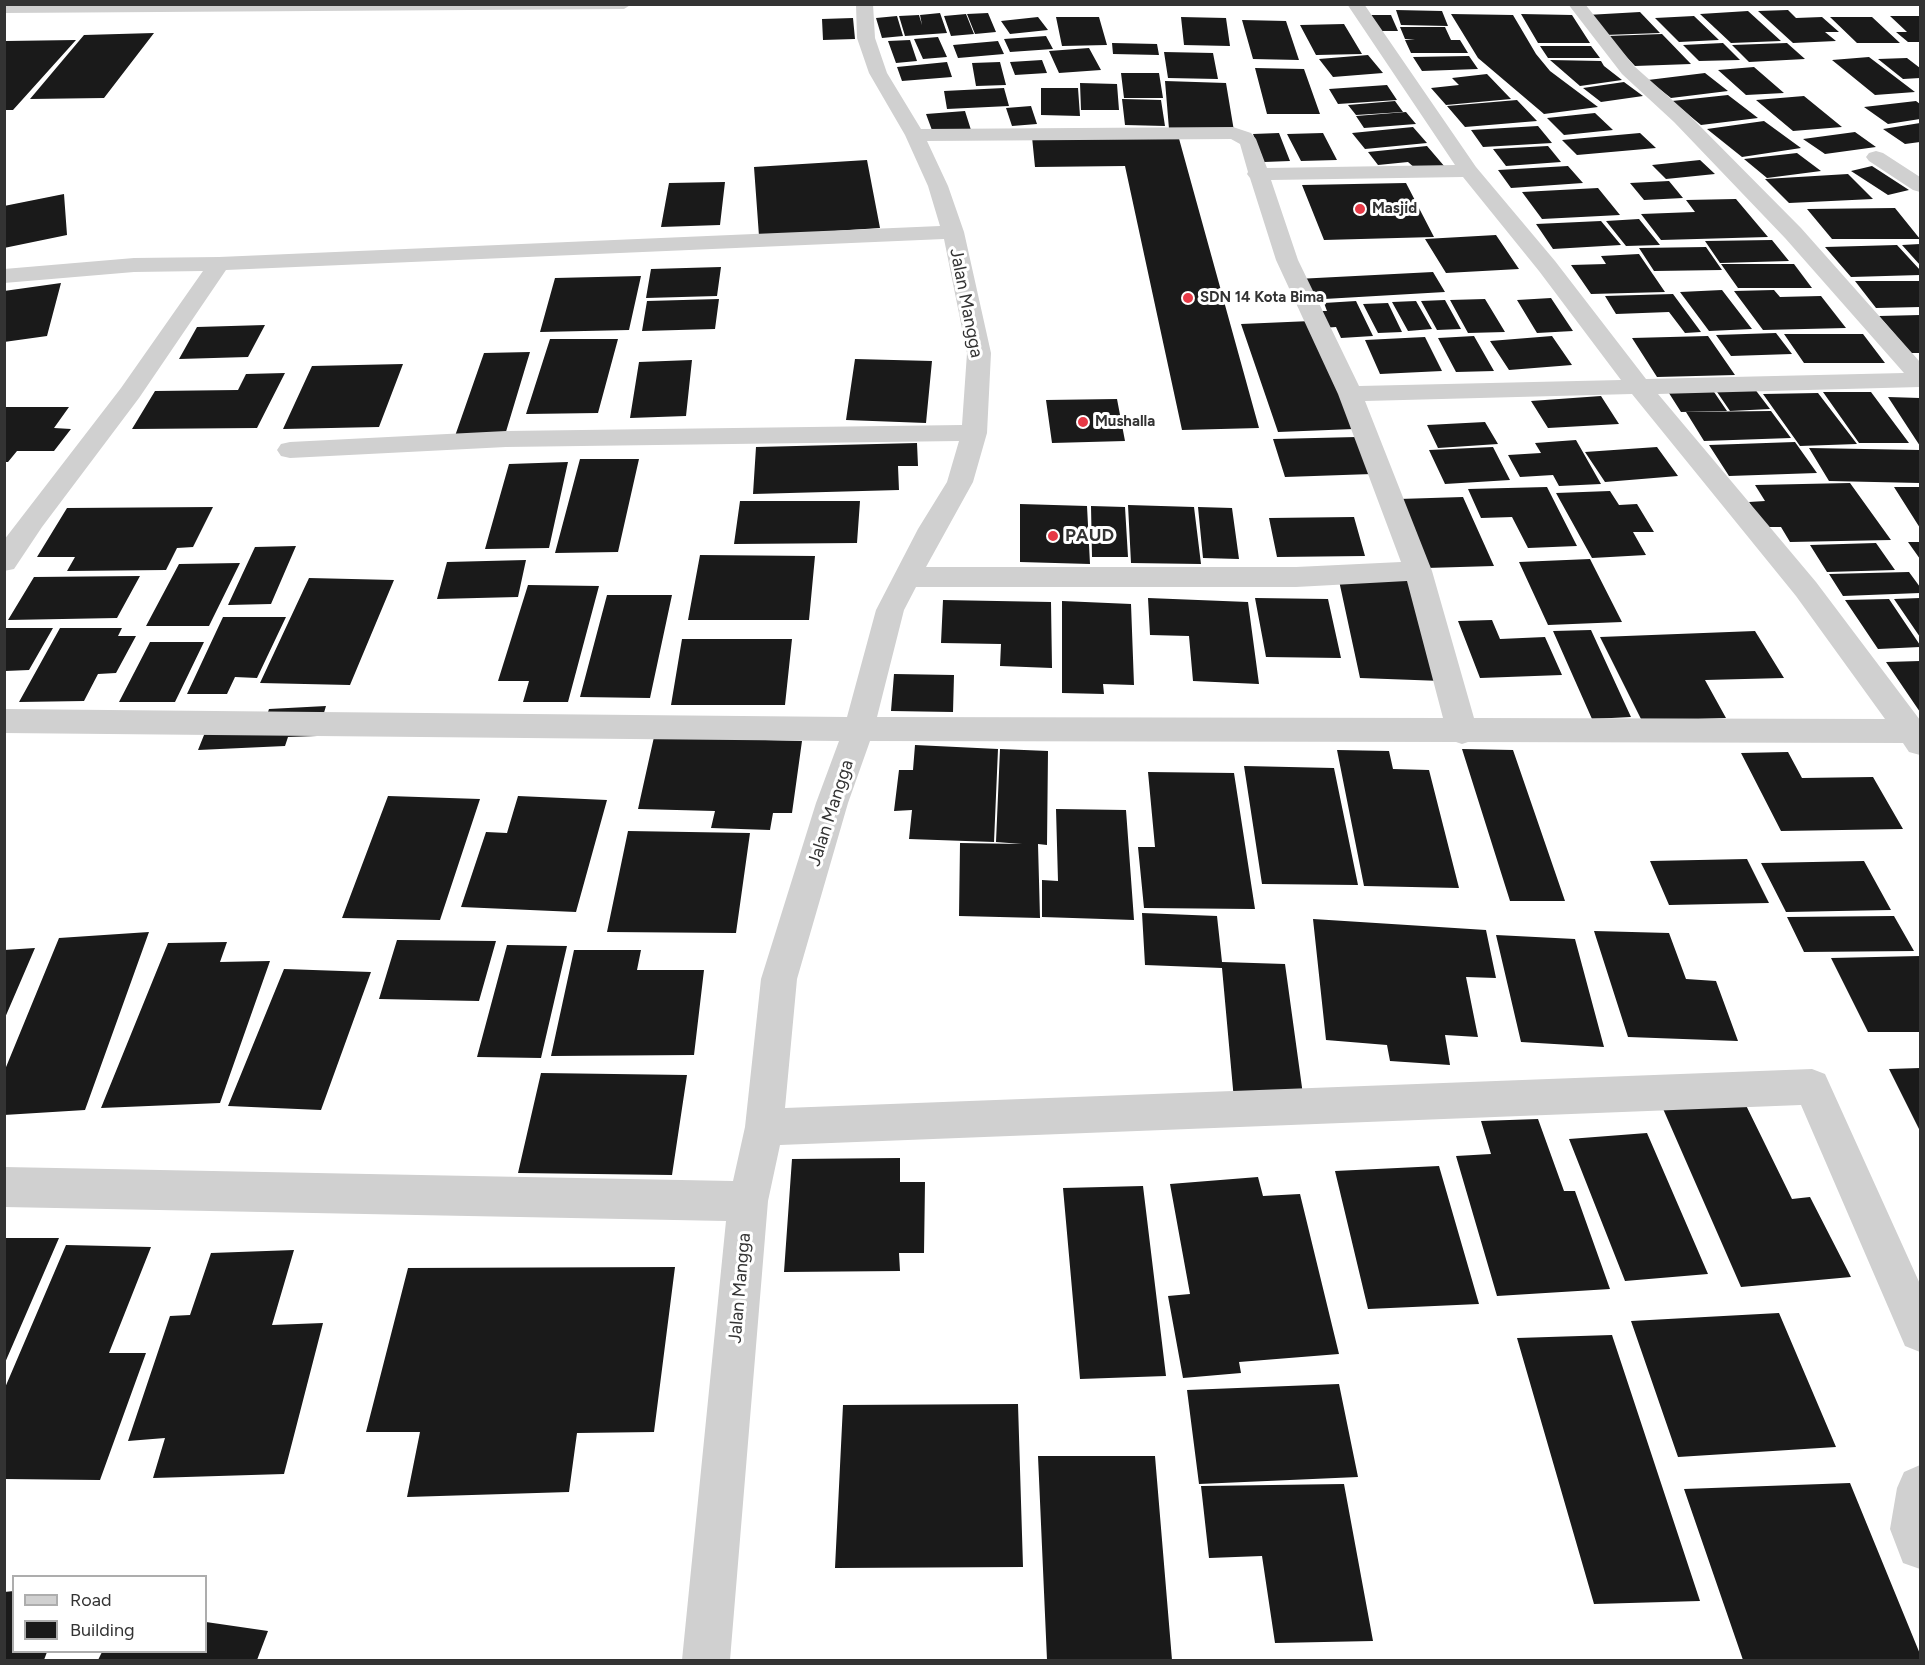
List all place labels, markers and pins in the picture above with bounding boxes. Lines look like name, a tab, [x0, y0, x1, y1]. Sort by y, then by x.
place label: Masjid	[1372, 200, 1417, 218]
marker: Masjid	[1353, 202, 1367, 216]
place label: SDN 14 Kota Bima	[1200, 289, 1324, 307]
marker: SDN 14 Kota Bima	[1181, 291, 1195, 305]
place label: Mushalla	[1095, 413, 1155, 431]
marker: Mushalla	[1076, 415, 1090, 429]
place label: PAUD	[1065, 525, 1114, 547]
marker: PAUD	[1046, 529, 1060, 543]

